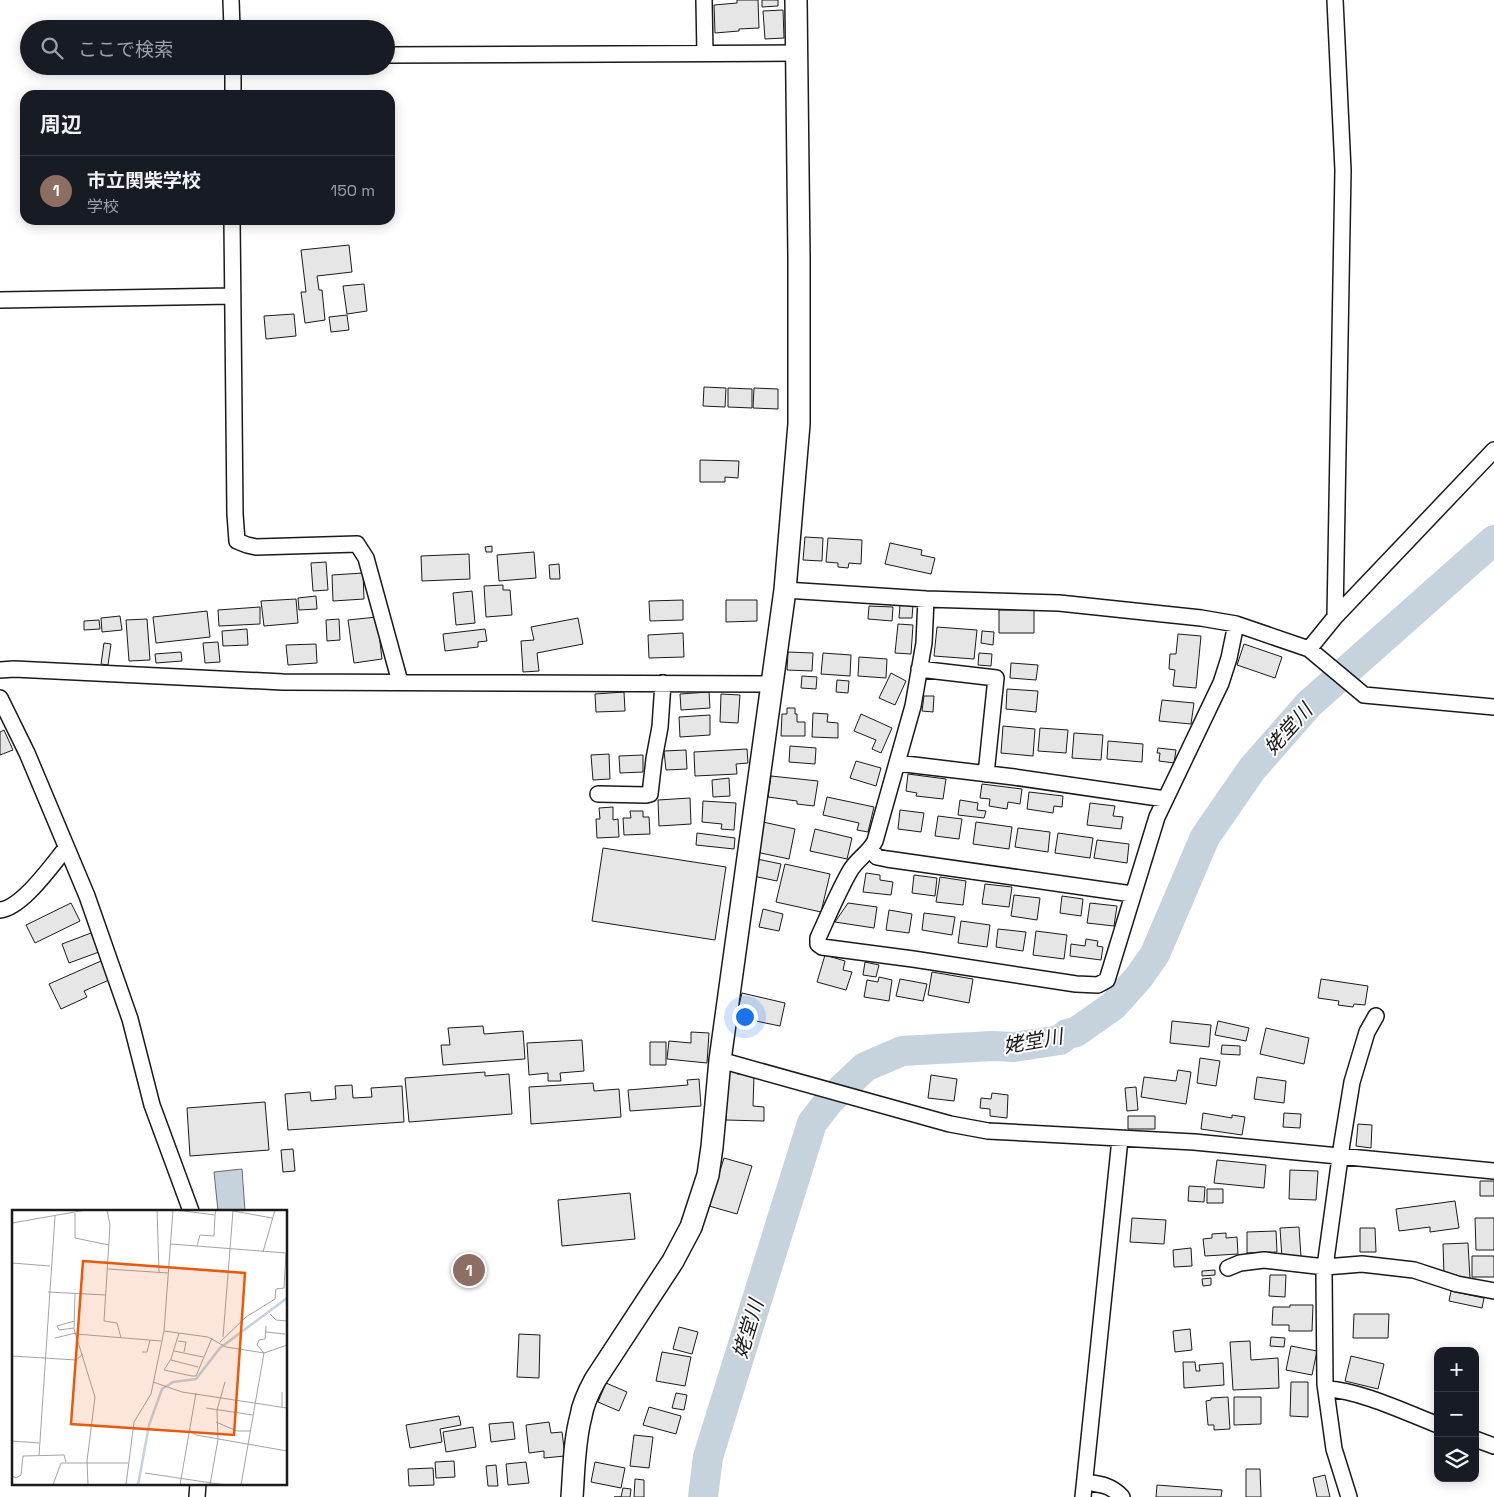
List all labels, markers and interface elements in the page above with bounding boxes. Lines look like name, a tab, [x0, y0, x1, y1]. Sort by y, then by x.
search box	[20, 20, 395, 75]
icon: search	[38, 34, 66, 62]
text: ここで検索	[78, 37, 173, 62]
text: 周辺	[40, 111, 82, 138]
text: 市立関柴学校	[87, 168, 201, 193]
text: 1	[52, 180, 60, 201]
text: 150 m	[331, 180, 375, 201]
text: 学校	[87, 196, 119, 217]
water label: 姥堂川	[1258, 697, 1319, 760]
your location	[732, 1004, 758, 1030]
water label: 姥堂川	[1001, 1023, 1067, 1059]
inset map	[12, 1210, 288, 1484]
pin: 1	[453, 1251, 485, 1289]
water label: 姥堂川	[727, 1295, 770, 1361]
map controls	[1434, 1347, 1479, 1482]
button: +	[1434, 1347, 1479, 1392]
button: −	[1434, 1392, 1479, 1437]
button: layers	[1434, 1437, 1479, 1482]

